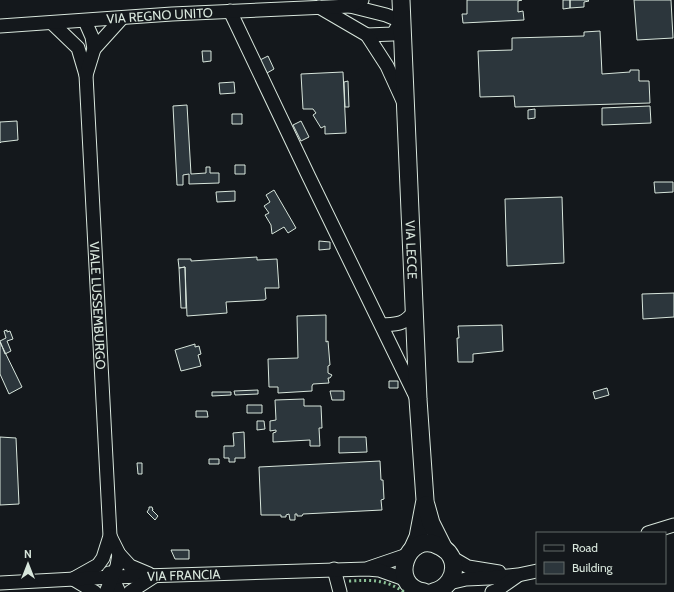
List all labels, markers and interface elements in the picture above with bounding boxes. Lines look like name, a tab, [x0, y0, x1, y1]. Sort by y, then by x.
street label: VIA REGNO UNITO	[106, 4, 213, 27]
street label: VIA LECCE	[402, 220, 421, 280]
street label: VIALE LUSSEMBURGO	[87, 241, 109, 370]
legend	[536, 532, 666, 584]
text: Road	[572, 540, 598, 555]
north arrow	[8, 544, 48, 584]
text: N	[24, 547, 32, 561]
text: Building	[572, 560, 614, 575]
street label: VIA FRANCIA	[147, 566, 221, 584]

